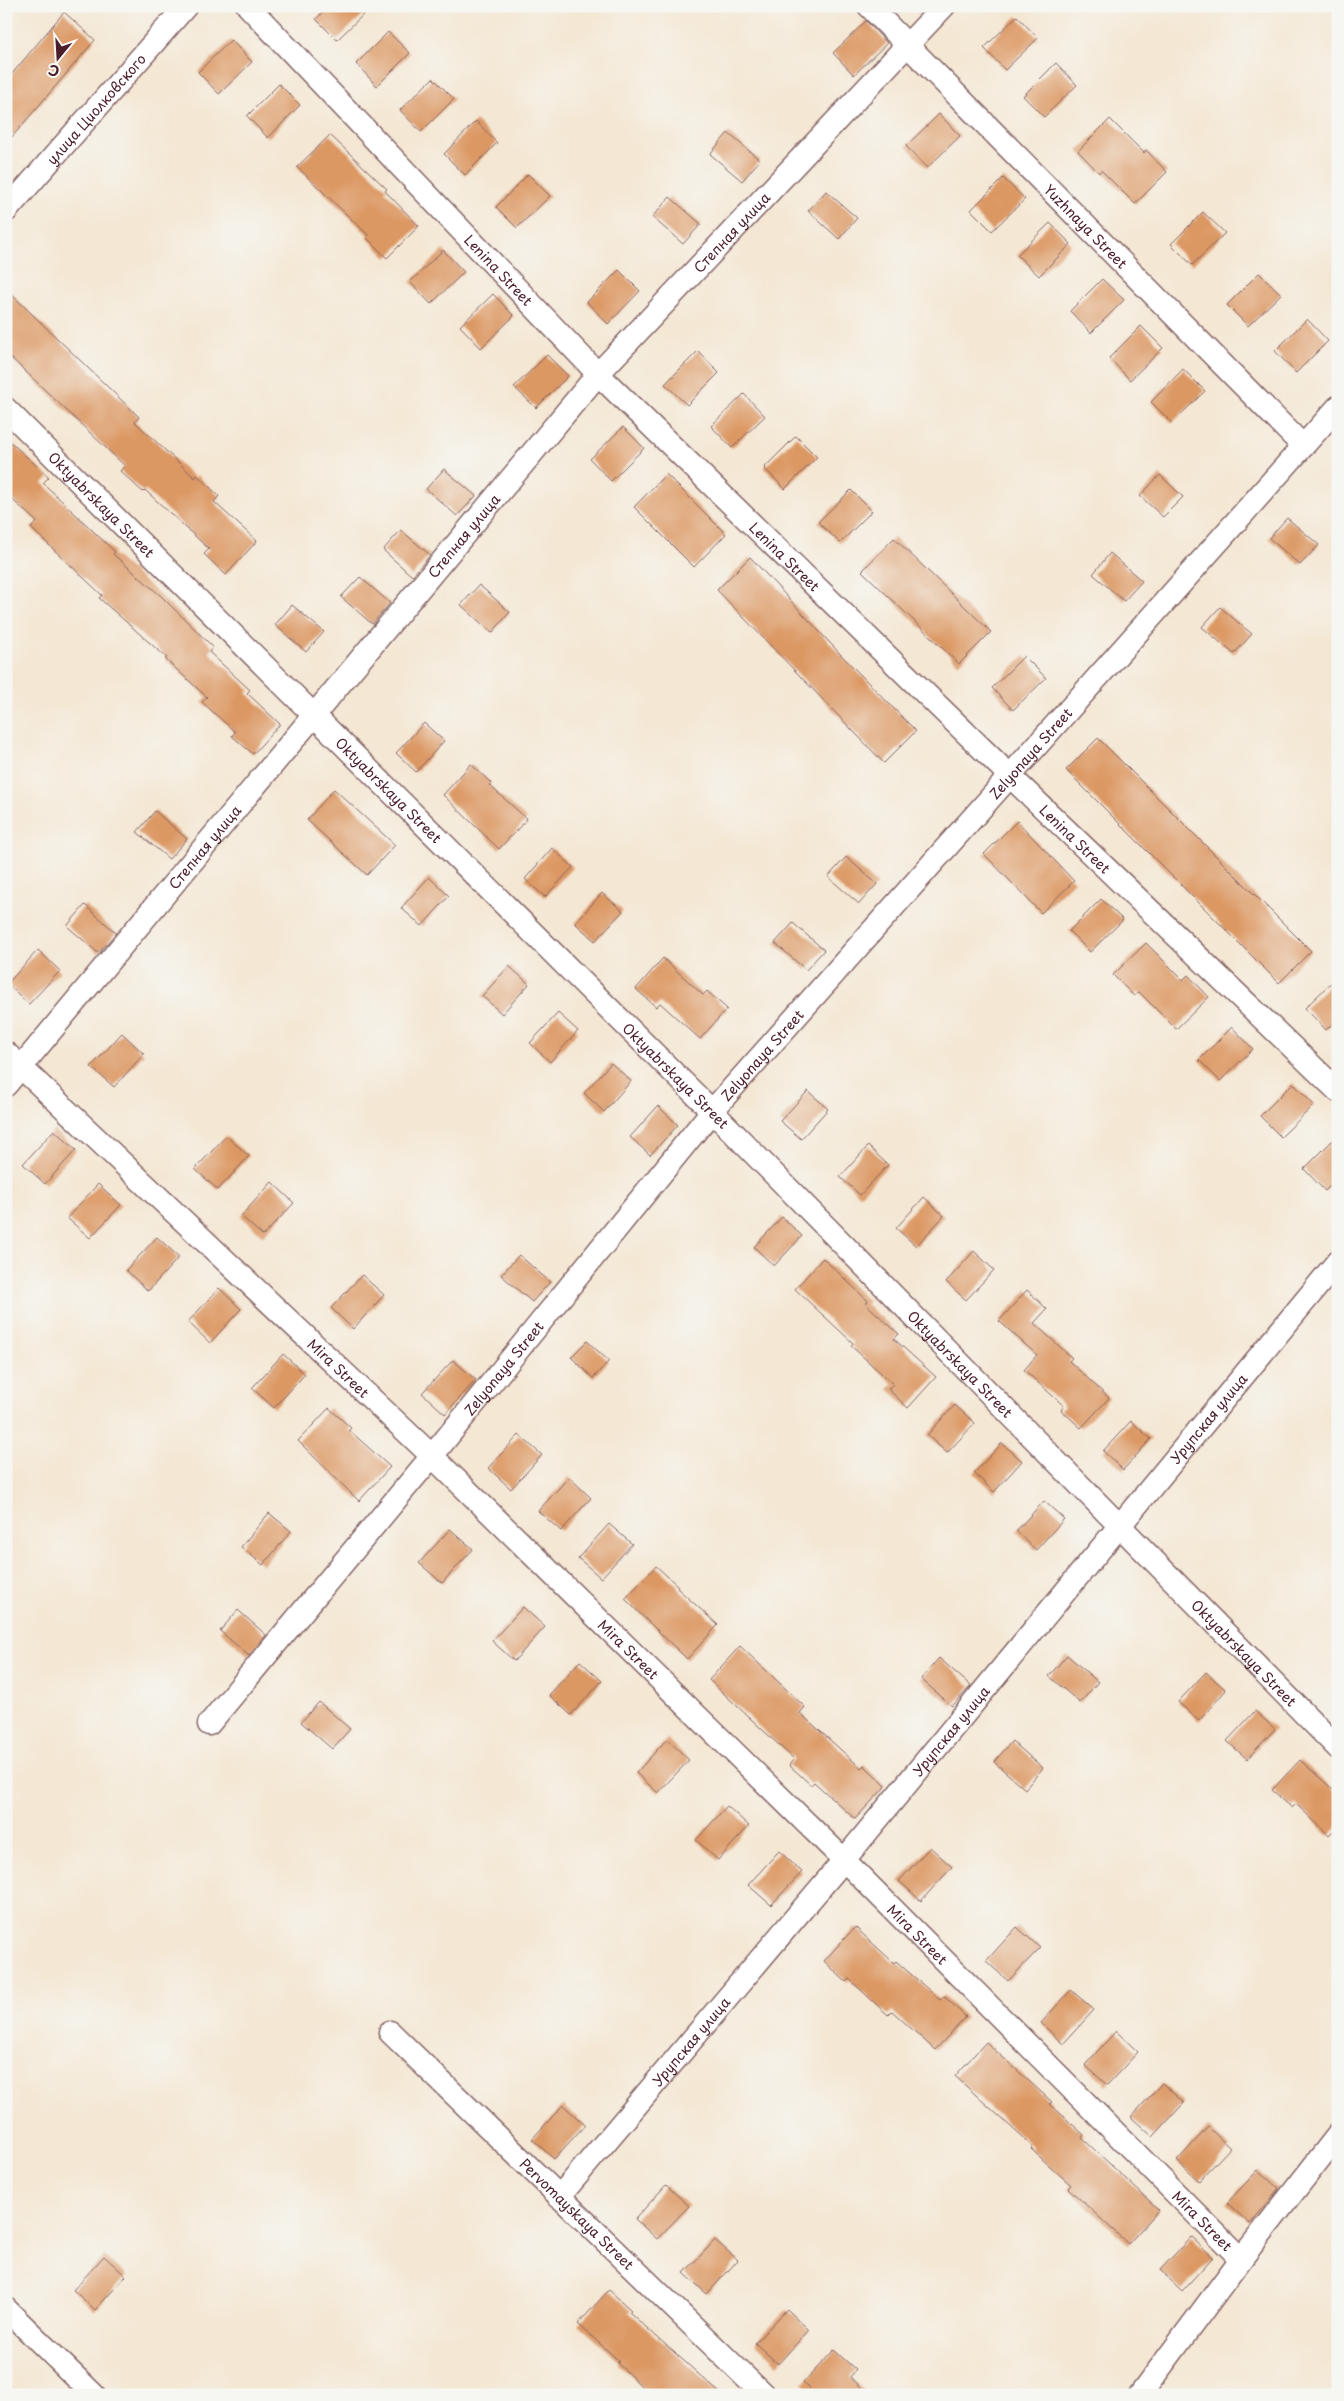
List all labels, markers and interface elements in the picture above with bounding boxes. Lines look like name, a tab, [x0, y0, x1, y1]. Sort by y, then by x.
north arrow	[32, 32, 82, 82]
street label: улица Циолковского	[41, 49, 150, 169]
text: С	[46, 59, 62, 82]
street label: Yuzhnaya Street	[1039, 179, 1133, 273]
street label: Степная улица	[688, 187, 775, 277]
street label: Lenina Street	[460, 229, 538, 310]
street label: Oktyabrskaya Street	[44, 446, 160, 562]
street label: Степная улица	[422, 489, 505, 582]
street label: Lenina Street	[745, 517, 825, 596]
street label: Zelyonaya Street	[984, 702, 1077, 803]
street label: Oktyabrskaya Street	[331, 732, 447, 848]
street label: Lenina Street	[1035, 799, 1116, 878]
street label: Степная улица	[163, 800, 246, 893]
street label: Zelyonaya Street	[715, 1004, 808, 1105]
street label: Oktyabrskaya Street	[618, 1018, 734, 1133]
street label: Oktyabrskaya Street	[903, 1306, 1018, 1422]
street label: Zelyonaya Street	[459, 1316, 548, 1420]
street label: Mira Street	[303, 1333, 374, 1402]
street label: Урупская улица	[1165, 1368, 1252, 1468]
street label: Oktyabrskaya Street	[1187, 1594, 1302, 1711]
street label: Mira Street	[594, 1614, 664, 1684]
street label: Урупская улица	[907, 1681, 994, 1780]
street label: Mira Street	[883, 1899, 953, 1969]
street label: Урупская улица	[647, 1992, 735, 2090]
street label: Pervomayskaya Street	[515, 2153, 639, 2274]
street label: Mira Street	[1168, 2186, 1238, 2256]

